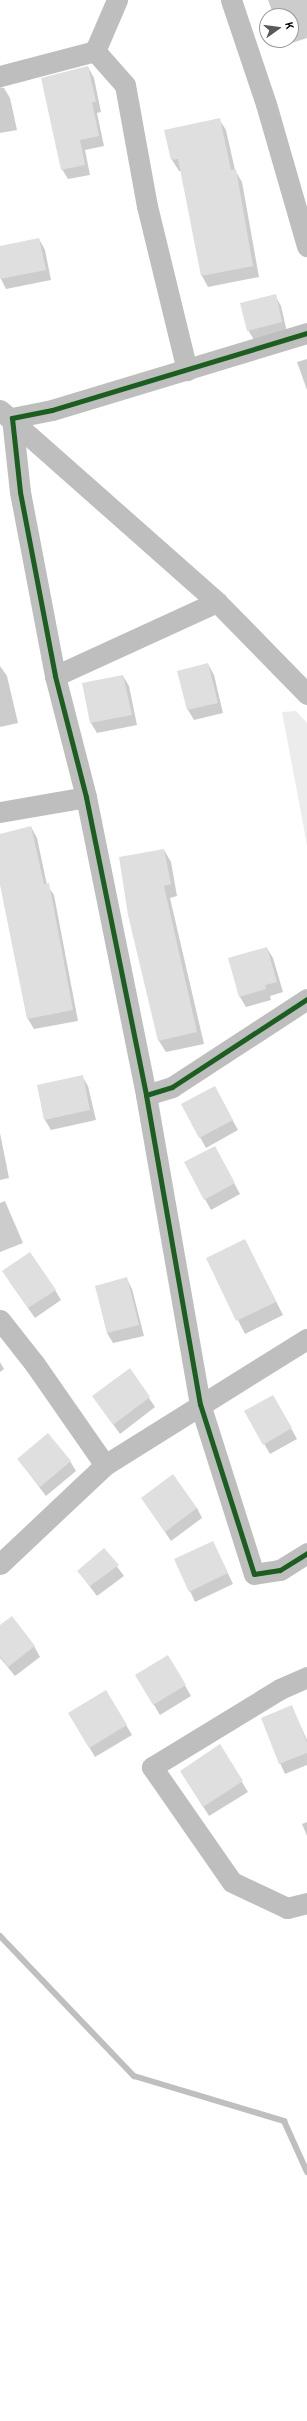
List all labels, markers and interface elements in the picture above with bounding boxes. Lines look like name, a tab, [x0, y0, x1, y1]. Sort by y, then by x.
north arrow	[259, 8, 299, 48]
text: K	[282, 20, 297, 30]

